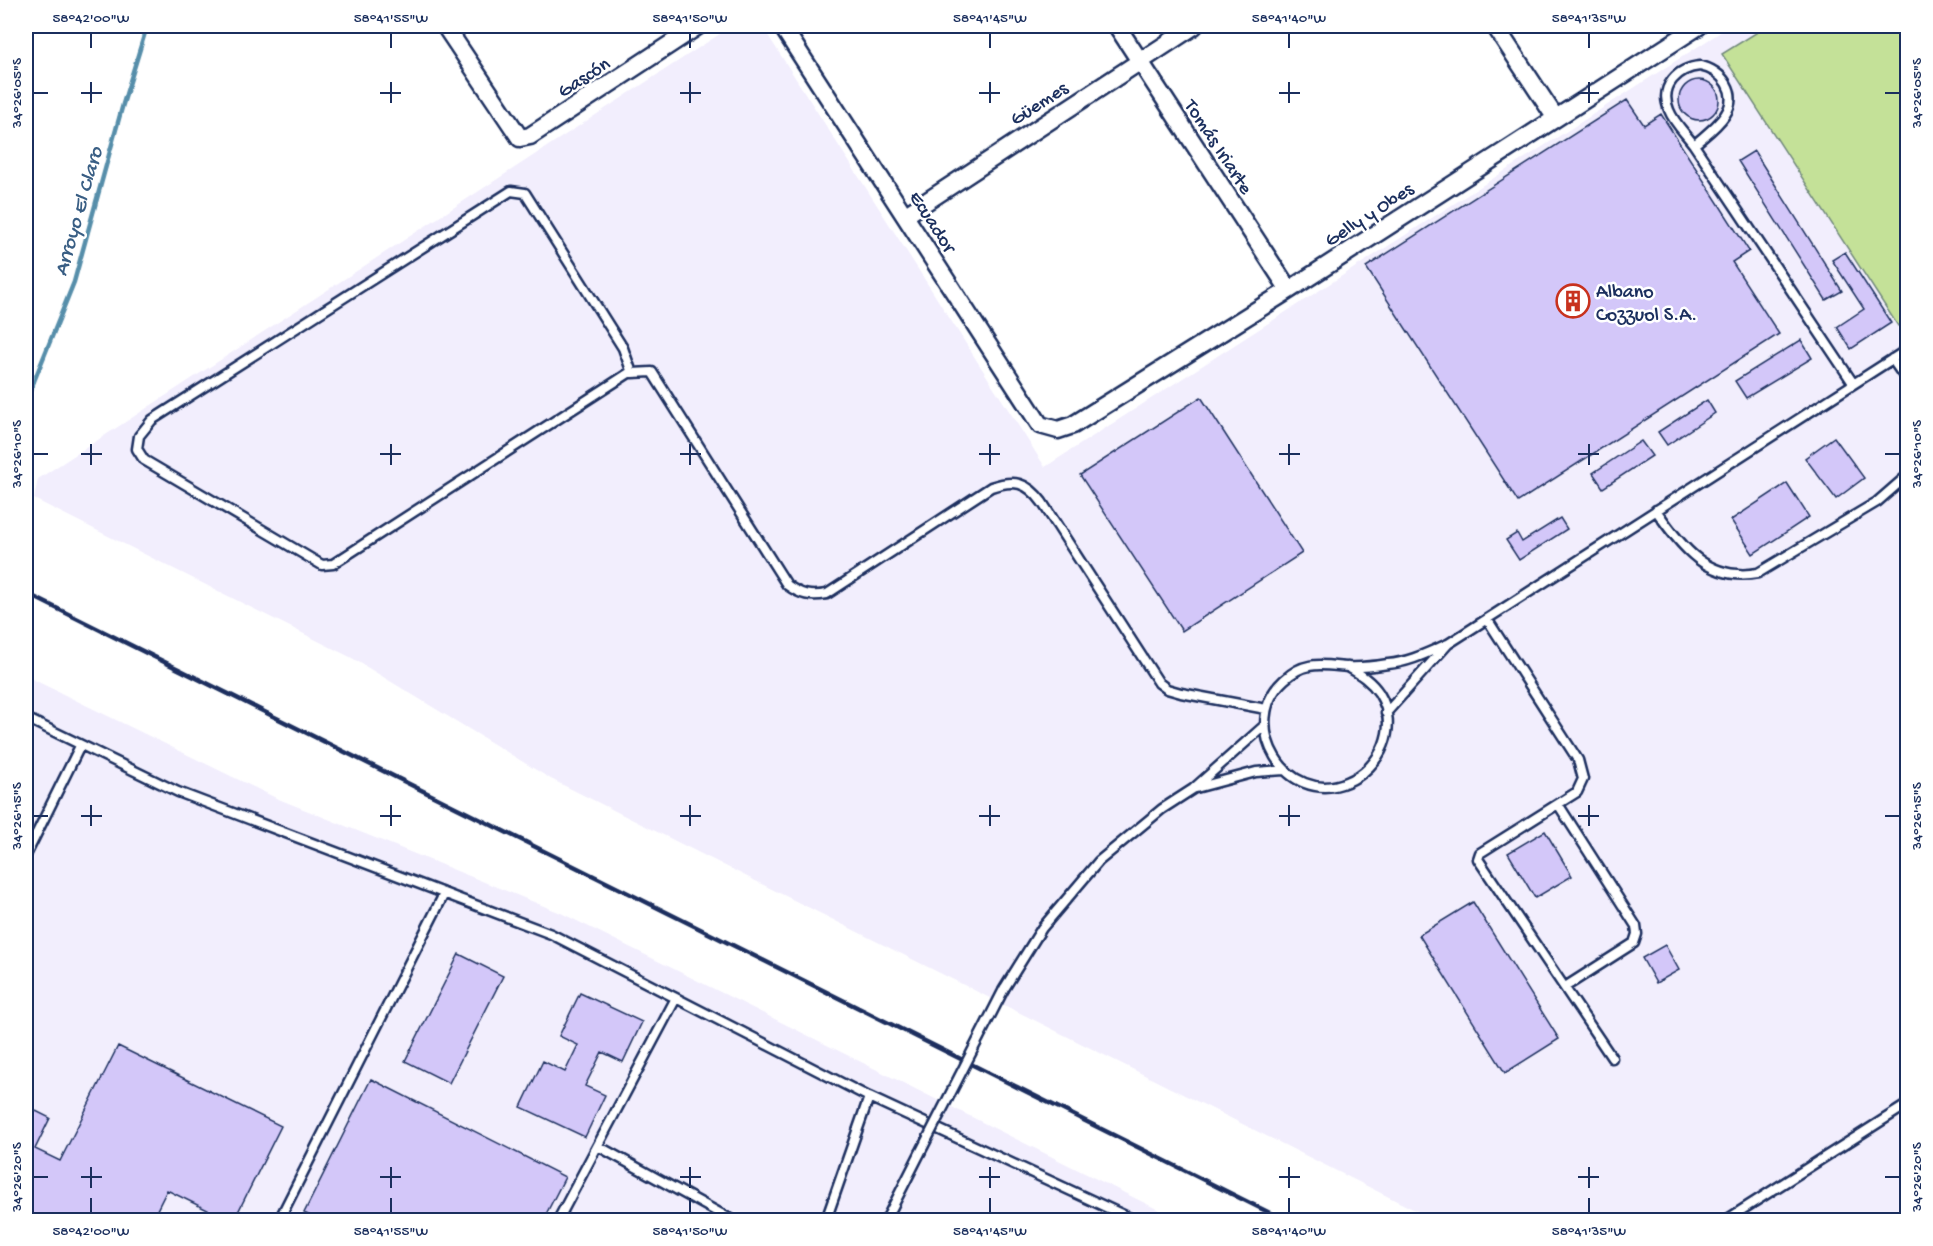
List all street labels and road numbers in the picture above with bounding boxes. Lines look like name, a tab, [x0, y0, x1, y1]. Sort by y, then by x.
street label: Gascón	[554, 53, 616, 104]
street label: Güemes	[1007, 77, 1074, 132]
street label: Tomás Iriarte	[1177, 95, 1257, 200]
street label: Gelly y Obes	[1321, 178, 1419, 253]
street label: Ecuador	[903, 188, 961, 260]

